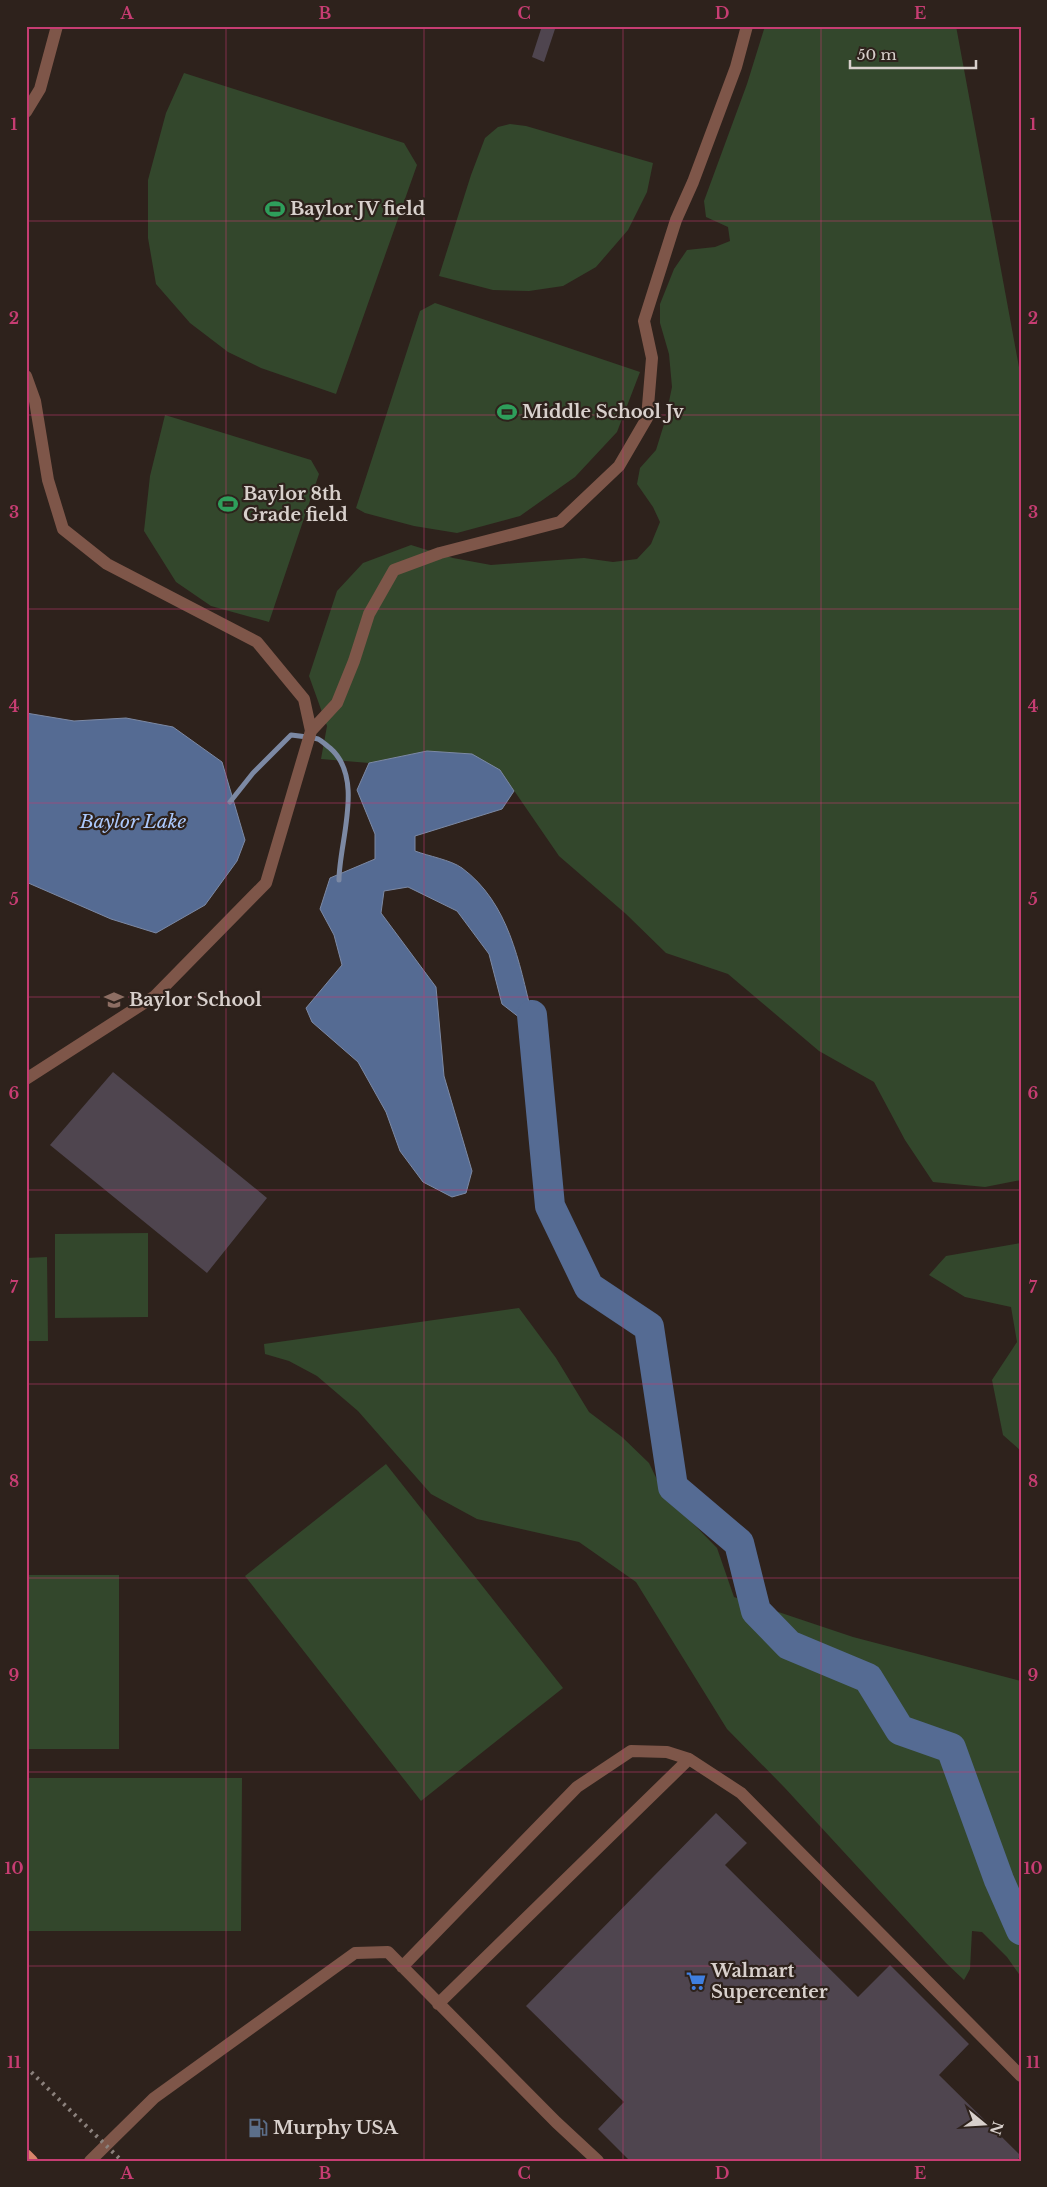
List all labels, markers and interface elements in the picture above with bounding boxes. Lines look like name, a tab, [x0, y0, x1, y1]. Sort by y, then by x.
text: A	[120, 3, 135, 23]
text: B	[319, 3, 332, 23]
text: C	[517, 3, 531, 23]
text: D	[715, 3, 729, 23]
text: E	[914, 3, 926, 23]
scale bar	[850, 38, 976, 70]
text: 50 m	[857, 45, 897, 64]
text: 1	[11, 114, 18, 134]
text: 1	[1030, 114, 1037, 134]
sports icon: Baylor JV field	[264, 198, 286, 220]
place label: Baylor JV field	[290, 198, 426, 220]
text: 2	[9, 308, 19, 328]
text: 2	[1028, 308, 1038, 328]
sports icon: Middle School Jv	[496, 401, 518, 423]
place label: Middle School Jv	[522, 401, 685, 423]
place label: Baylor 8th Grade field	[243, 483, 348, 526]
sports icon: Baylor 8th Grade field	[217, 493, 239, 515]
text: 3	[9, 502, 19, 522]
text: 3	[1028, 502, 1038, 522]
text: 4	[9, 696, 19, 716]
text: 4	[1028, 696, 1038, 716]
water label: Baylor Lake	[79, 810, 186, 833]
text: 5	[9, 889, 19, 909]
text: 5	[1028, 889, 1038, 909]
school or university icon: Baylor School	[103, 989, 125, 1011]
place label: Baylor School	[129, 989, 262, 1011]
text: 6	[9, 1083, 20, 1103]
text: 6	[1028, 1083, 1039, 1103]
text: 7	[10, 1277, 19, 1297]
text: 7	[1029, 1277, 1038, 1297]
text: 8	[9, 1471, 19, 1491]
text: 8	[1028, 1471, 1038, 1491]
text: 9	[9, 1665, 20, 1685]
text: 9	[1028, 1665, 1039, 1685]
text: 10	[4, 1858, 24, 1878]
text: 10	[1023, 1858, 1043, 1878]
place label: Walmart Supercenter	[710, 1960, 828, 2003]
supermarket icon: Walmart Supercenter	[685, 1970, 707, 1992]
text: 11	[7, 2052, 21, 2072]
text: 11	[1026, 2052, 1040, 2072]
north arrow	[960, 2100, 1010, 2150]
fuel station icon: Murphy USA	[247, 2117, 269, 2139]
place label: Murphy USA	[273, 2117, 399, 2139]
text: N	[986, 2119, 1007, 2137]
text: A	[120, 2163, 135, 2183]
text: B	[319, 2163, 332, 2183]
text: C	[517, 2163, 531, 2183]
text: D	[715, 2163, 729, 2183]
text: E	[914, 2163, 926, 2183]

